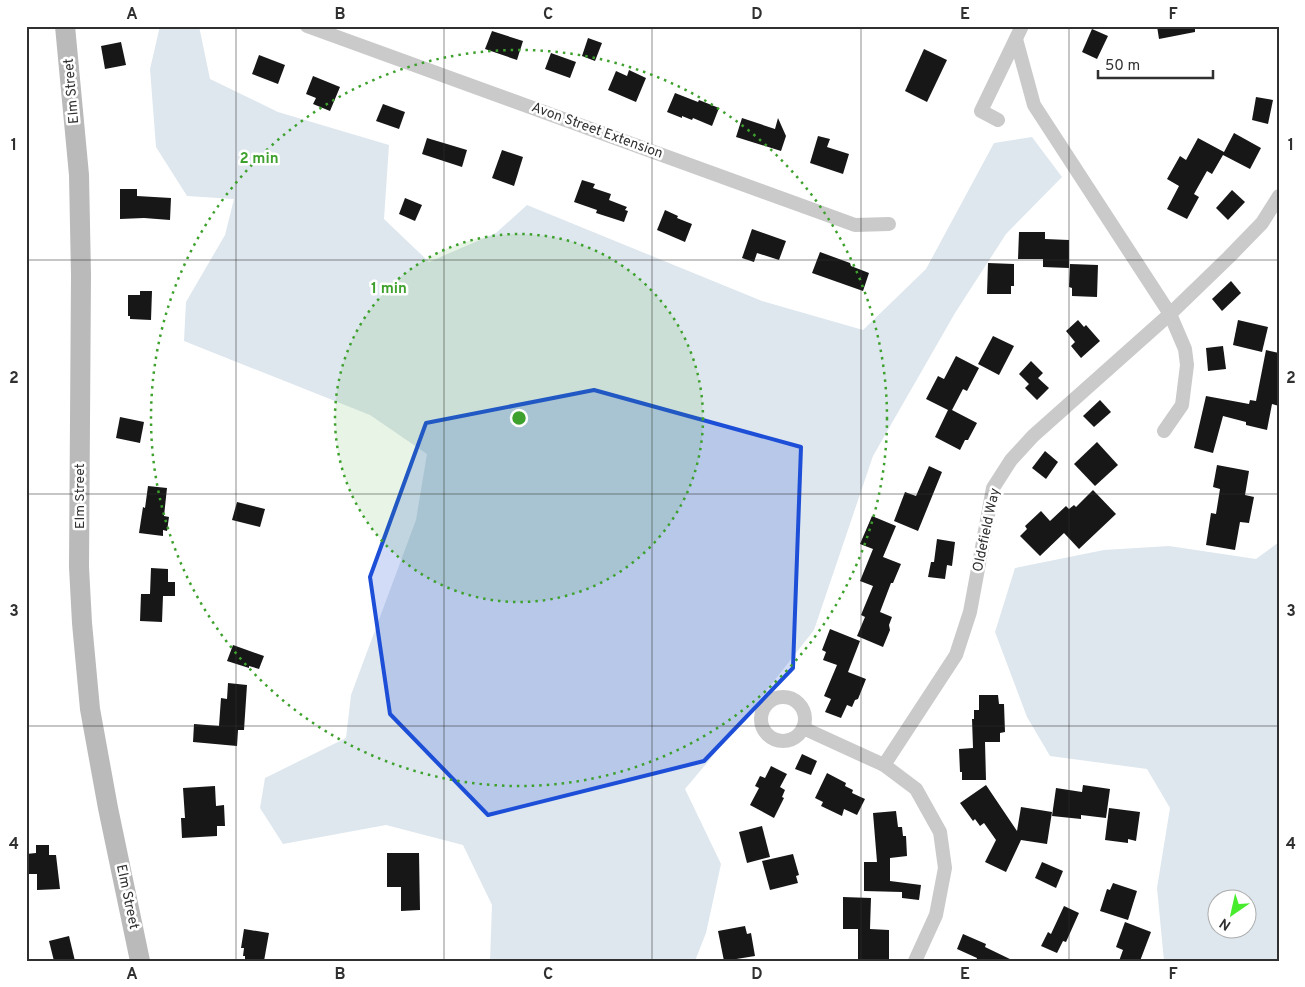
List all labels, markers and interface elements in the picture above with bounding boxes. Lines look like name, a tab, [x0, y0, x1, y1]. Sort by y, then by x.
text: A	[126, 5, 138, 25]
text: B	[334, 5, 346, 25]
text: C	[543, 5, 553, 25]
text: D	[751, 5, 763, 25]
text: E	[960, 5, 970, 25]
text: F	[1168, 5, 1178, 25]
scale bar	[1098, 48, 1212, 80]
text: 50 m	[1105, 57, 1140, 76]
street label: Elm Street	[61, 58, 83, 124]
street label: Avon Street Extension	[529, 99, 665, 163]
text: 1	[11, 136, 17, 156]
text: 1	[1288, 136, 1294, 156]
text: 2 min	[239, 150, 279, 169]
text: 1 min	[371, 280, 407, 299]
text: 2	[9, 369, 19, 389]
text: 2	[1286, 369, 1296, 389]
centre of rings	[510, 409, 528, 427]
street label: Elm Street	[72, 463, 89, 529]
street label: Oldefield Way	[970, 486, 1004, 574]
text: 3	[9, 602, 19, 622]
text: 3	[1286, 602, 1296, 622]
text: 4	[9, 835, 19, 855]
text: 4	[1286, 835, 1296, 855]
street label: Elm Street	[112, 863, 142, 931]
north arrow	[1208, 890, 1258, 940]
text: N	[1217, 914, 1234, 933]
text: A	[126, 965, 138, 985]
text: B	[334, 965, 346, 985]
text: C	[543, 965, 553, 985]
text: D	[751, 965, 763, 985]
text: E	[960, 965, 970, 985]
text: F	[1168, 965, 1178, 985]

